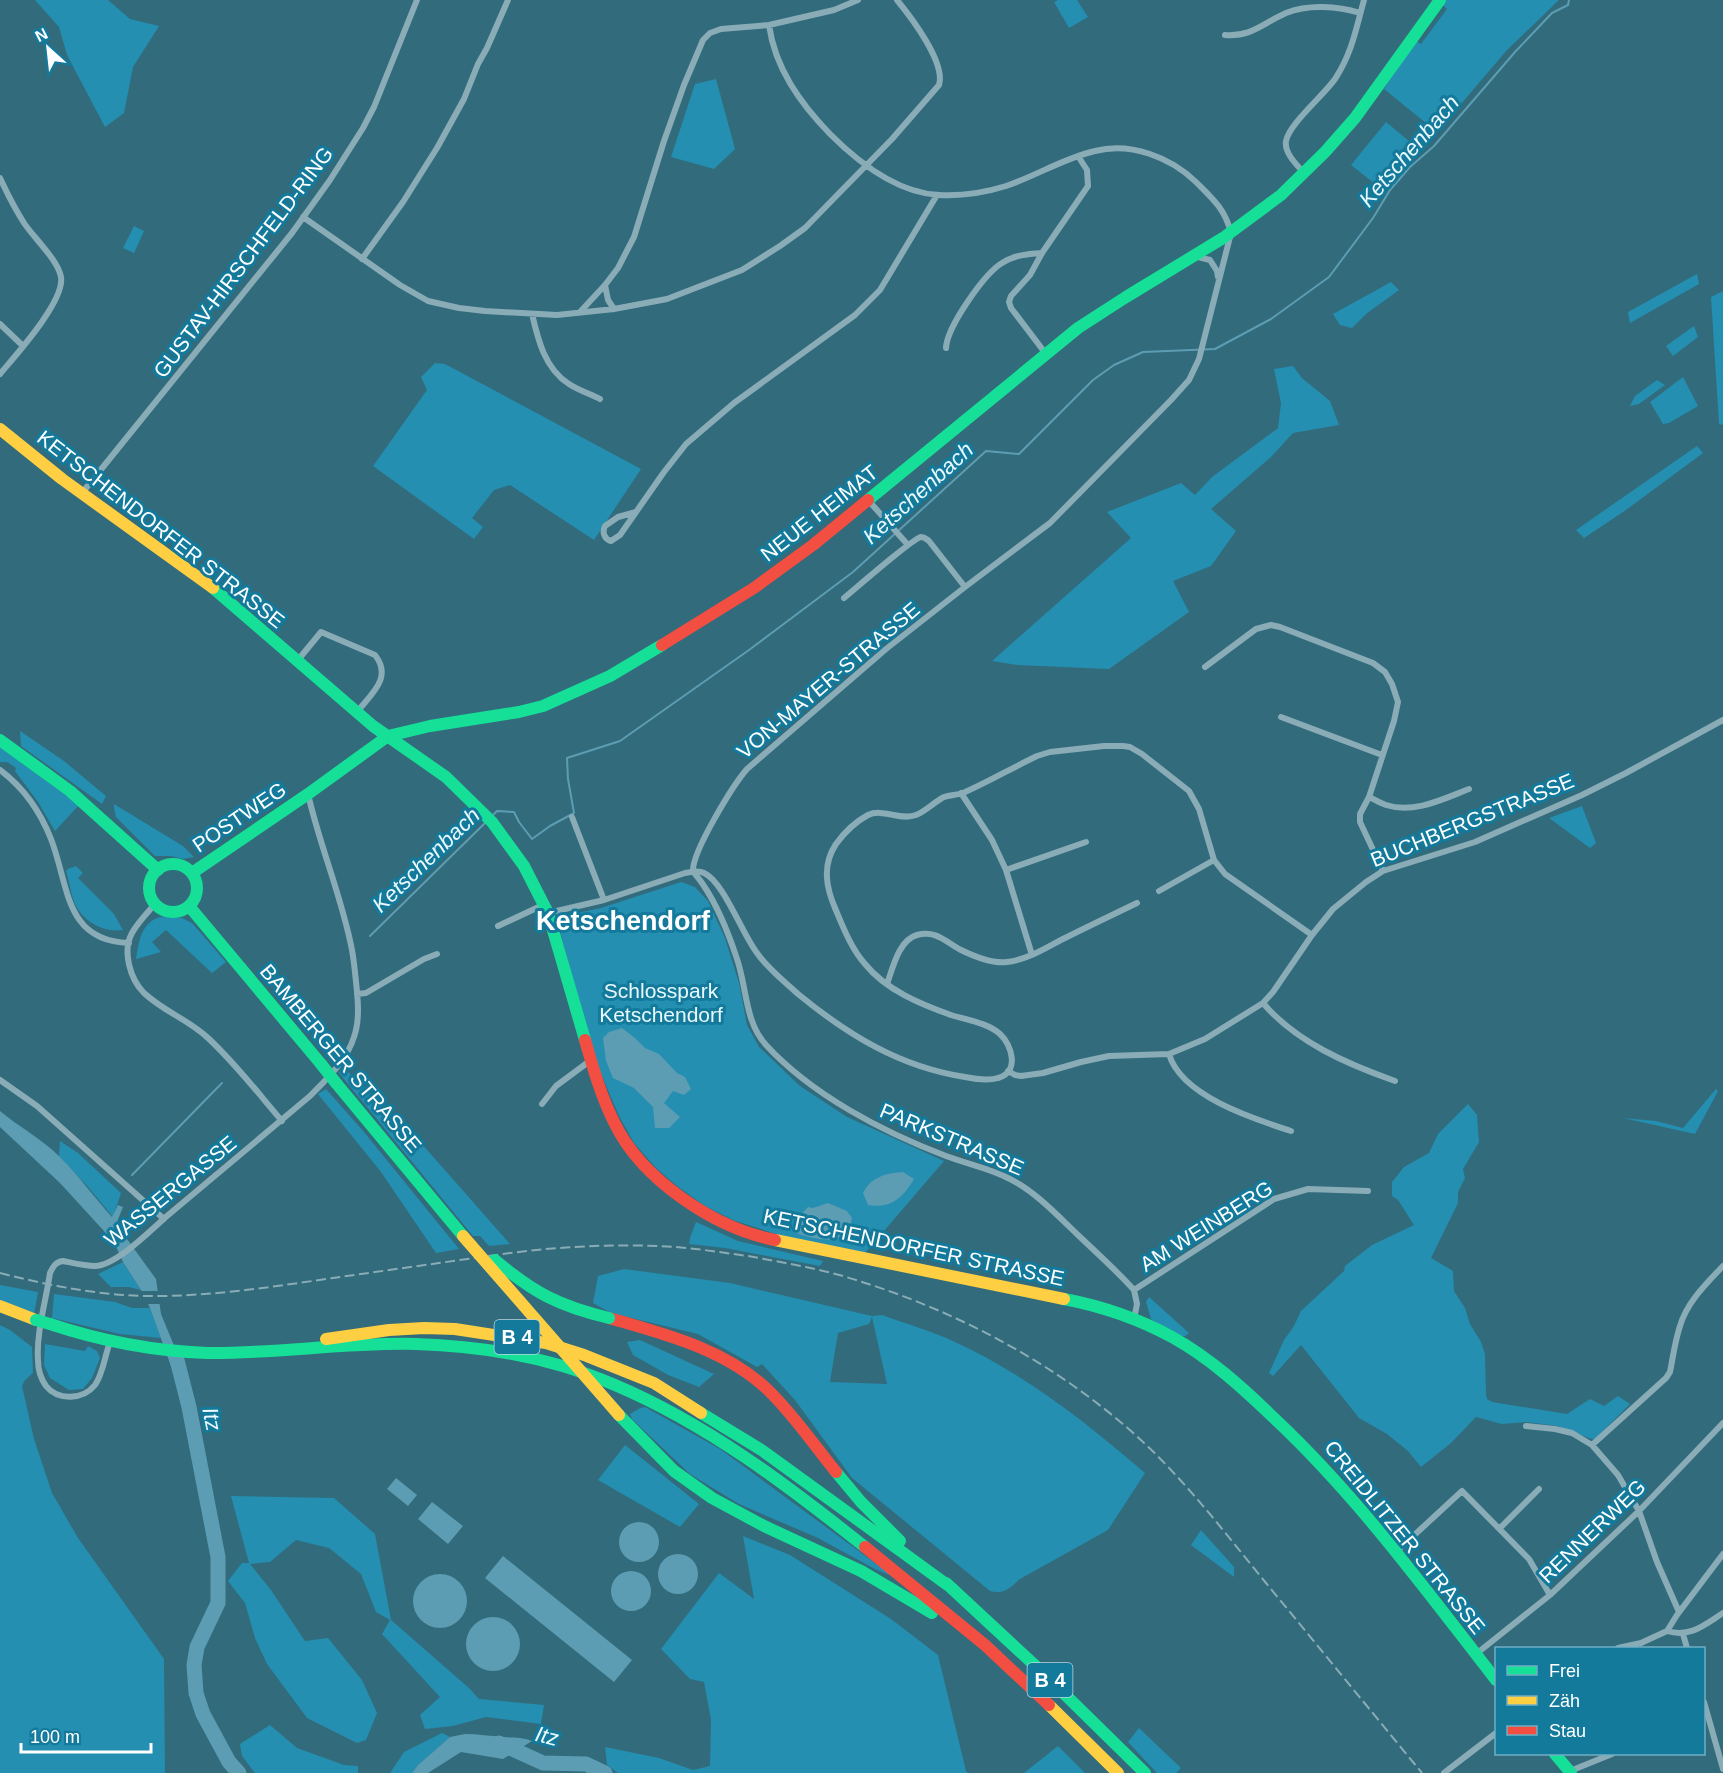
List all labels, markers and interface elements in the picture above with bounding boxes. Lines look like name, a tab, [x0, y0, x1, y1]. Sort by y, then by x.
north arrow	[18, 18, 78, 78]
text: N	[32, 25, 50, 45]
water label: Ketschenbach	[1354, 90, 1464, 212]
street label: GUSTAV-HIRSCHFELD-RING	[149, 142, 337, 382]
street label: KETSCHENDORFER STRASSE	[33, 425, 289, 633]
water label: Ketschenbach	[858, 437, 978, 549]
street label: NEUE HEIMAT	[756, 460, 882, 566]
street label: VON-MAYER-STRASSE	[732, 597, 924, 763]
street label: BUCHBERGSTRASSE	[1367, 769, 1577, 871]
street label: POSTWEG	[188, 777, 290, 857]
water label: Ketschenbach	[367, 803, 485, 917]
district label: Ketschendorf	[536, 906, 711, 936]
street label: BAMBERGER STRASSE	[256, 959, 426, 1157]
park label: Schlosspark Ketschendorf	[599, 979, 723, 1026]
street label: PARKSTRASSE	[877, 1098, 1027, 1180]
street label: WASSERGASSE	[100, 1131, 240, 1251]
street label: AM WEINBERG	[1136, 1176, 1276, 1276]
street label: KETSCHENDORFER STRASSE	[762, 1204, 1066, 1290]
road number: B 4	[494, 1320, 540, 1354]
water label: Itz	[197, 1405, 227, 1433]
street label: CREIDLITZER STRASSE	[1320, 1436, 1490, 1638]
street label: RENNERWEG	[1534, 1475, 1650, 1587]
legend	[1495, 1647, 1705, 1755]
text: Frei	[1549, 1661, 1580, 1681]
road number: B 4	[1028, 1663, 1072, 1697]
text: Zäh	[1549, 1691, 1580, 1711]
scale bar	[21, 1716, 152, 1754]
water label: Itz	[533, 1721, 561, 1751]
text: Stau	[1549, 1721, 1586, 1741]
text: 100 m	[30, 1727, 80, 1747]

